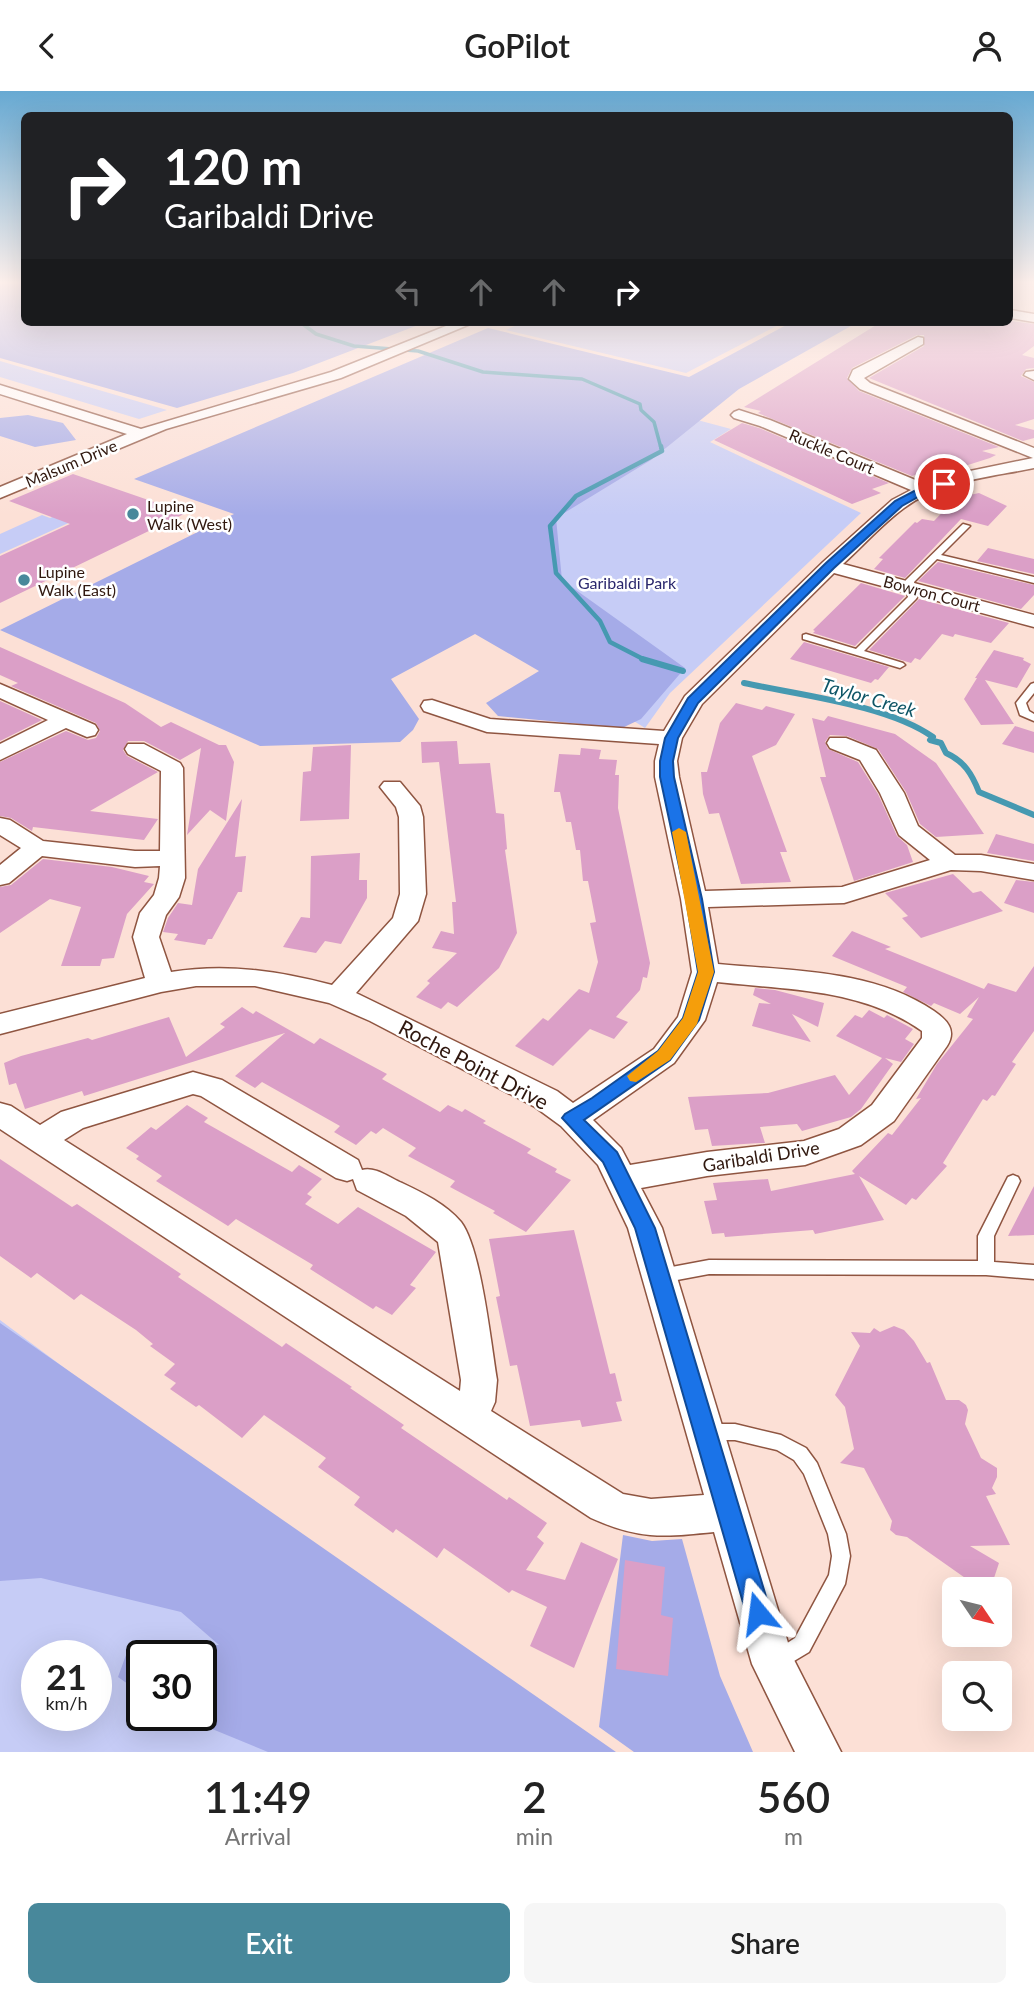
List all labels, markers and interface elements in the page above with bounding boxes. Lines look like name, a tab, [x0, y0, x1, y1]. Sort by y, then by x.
text: GoPilot	[464, 26, 570, 65]
icon: back	[28, 27, 66, 65]
icon: person	[968, 27, 1006, 65]
text: 120 m	[164, 137, 302, 195]
icon: right	[49, 140, 140, 231]
text: Garibaldi Drive	[164, 196, 374, 235]
icon: left	[389, 273, 427, 311]
icon: ahead	[462, 273, 500, 311]
icon: ahead	[535, 273, 573, 311]
icon: right	[608, 273, 646, 311]
street label: Ruckle Court	[786, 425, 878, 478]
street label: Malsum Drive	[22, 435, 120, 491]
pin	[914, 454, 974, 514]
icon: arrive	[925, 465, 963, 503]
place label: Lupine Walk (West)	[147, 496, 232, 533]
marker: Lupine Walk (West)	[125, 506, 141, 522]
place label: Lupine Walk (East)	[38, 562, 116, 599]
street label: Bowron Court	[882, 571, 983, 615]
marker: Lupine Walk (East)	[16, 572, 32, 588]
park label: Garibaldi Park	[578, 573, 677, 592]
water label: Taylor Creek	[819, 673, 920, 722]
street label: Roche Point Drive	[395, 1014, 553, 1114]
street label: Garibaldi Drive	[701, 1136, 821, 1176]
position arrow	[721, 1576, 795, 1650]
north arrow	[942, 1577, 1012, 1647]
map controls	[942, 1577, 1012, 1731]
speed limit sign: 30	[126, 1640, 217, 1731]
text: 21	[46, 1655, 87, 1697]
button: search	[942, 1661, 1012, 1731]
text: km/h	[45, 1692, 88, 1714]
text: 11:49	[204, 1772, 312, 1822]
text: 2	[522, 1772, 547, 1822]
text: 560	[757, 1772, 830, 1822]
text: Arrival	[225, 1822, 291, 1850]
text: min	[516, 1822, 553, 1850]
text: m	[784, 1822, 803, 1850]
button: Exit	[28, 1903, 510, 1983]
button: Share	[524, 1903, 1006, 1983]

